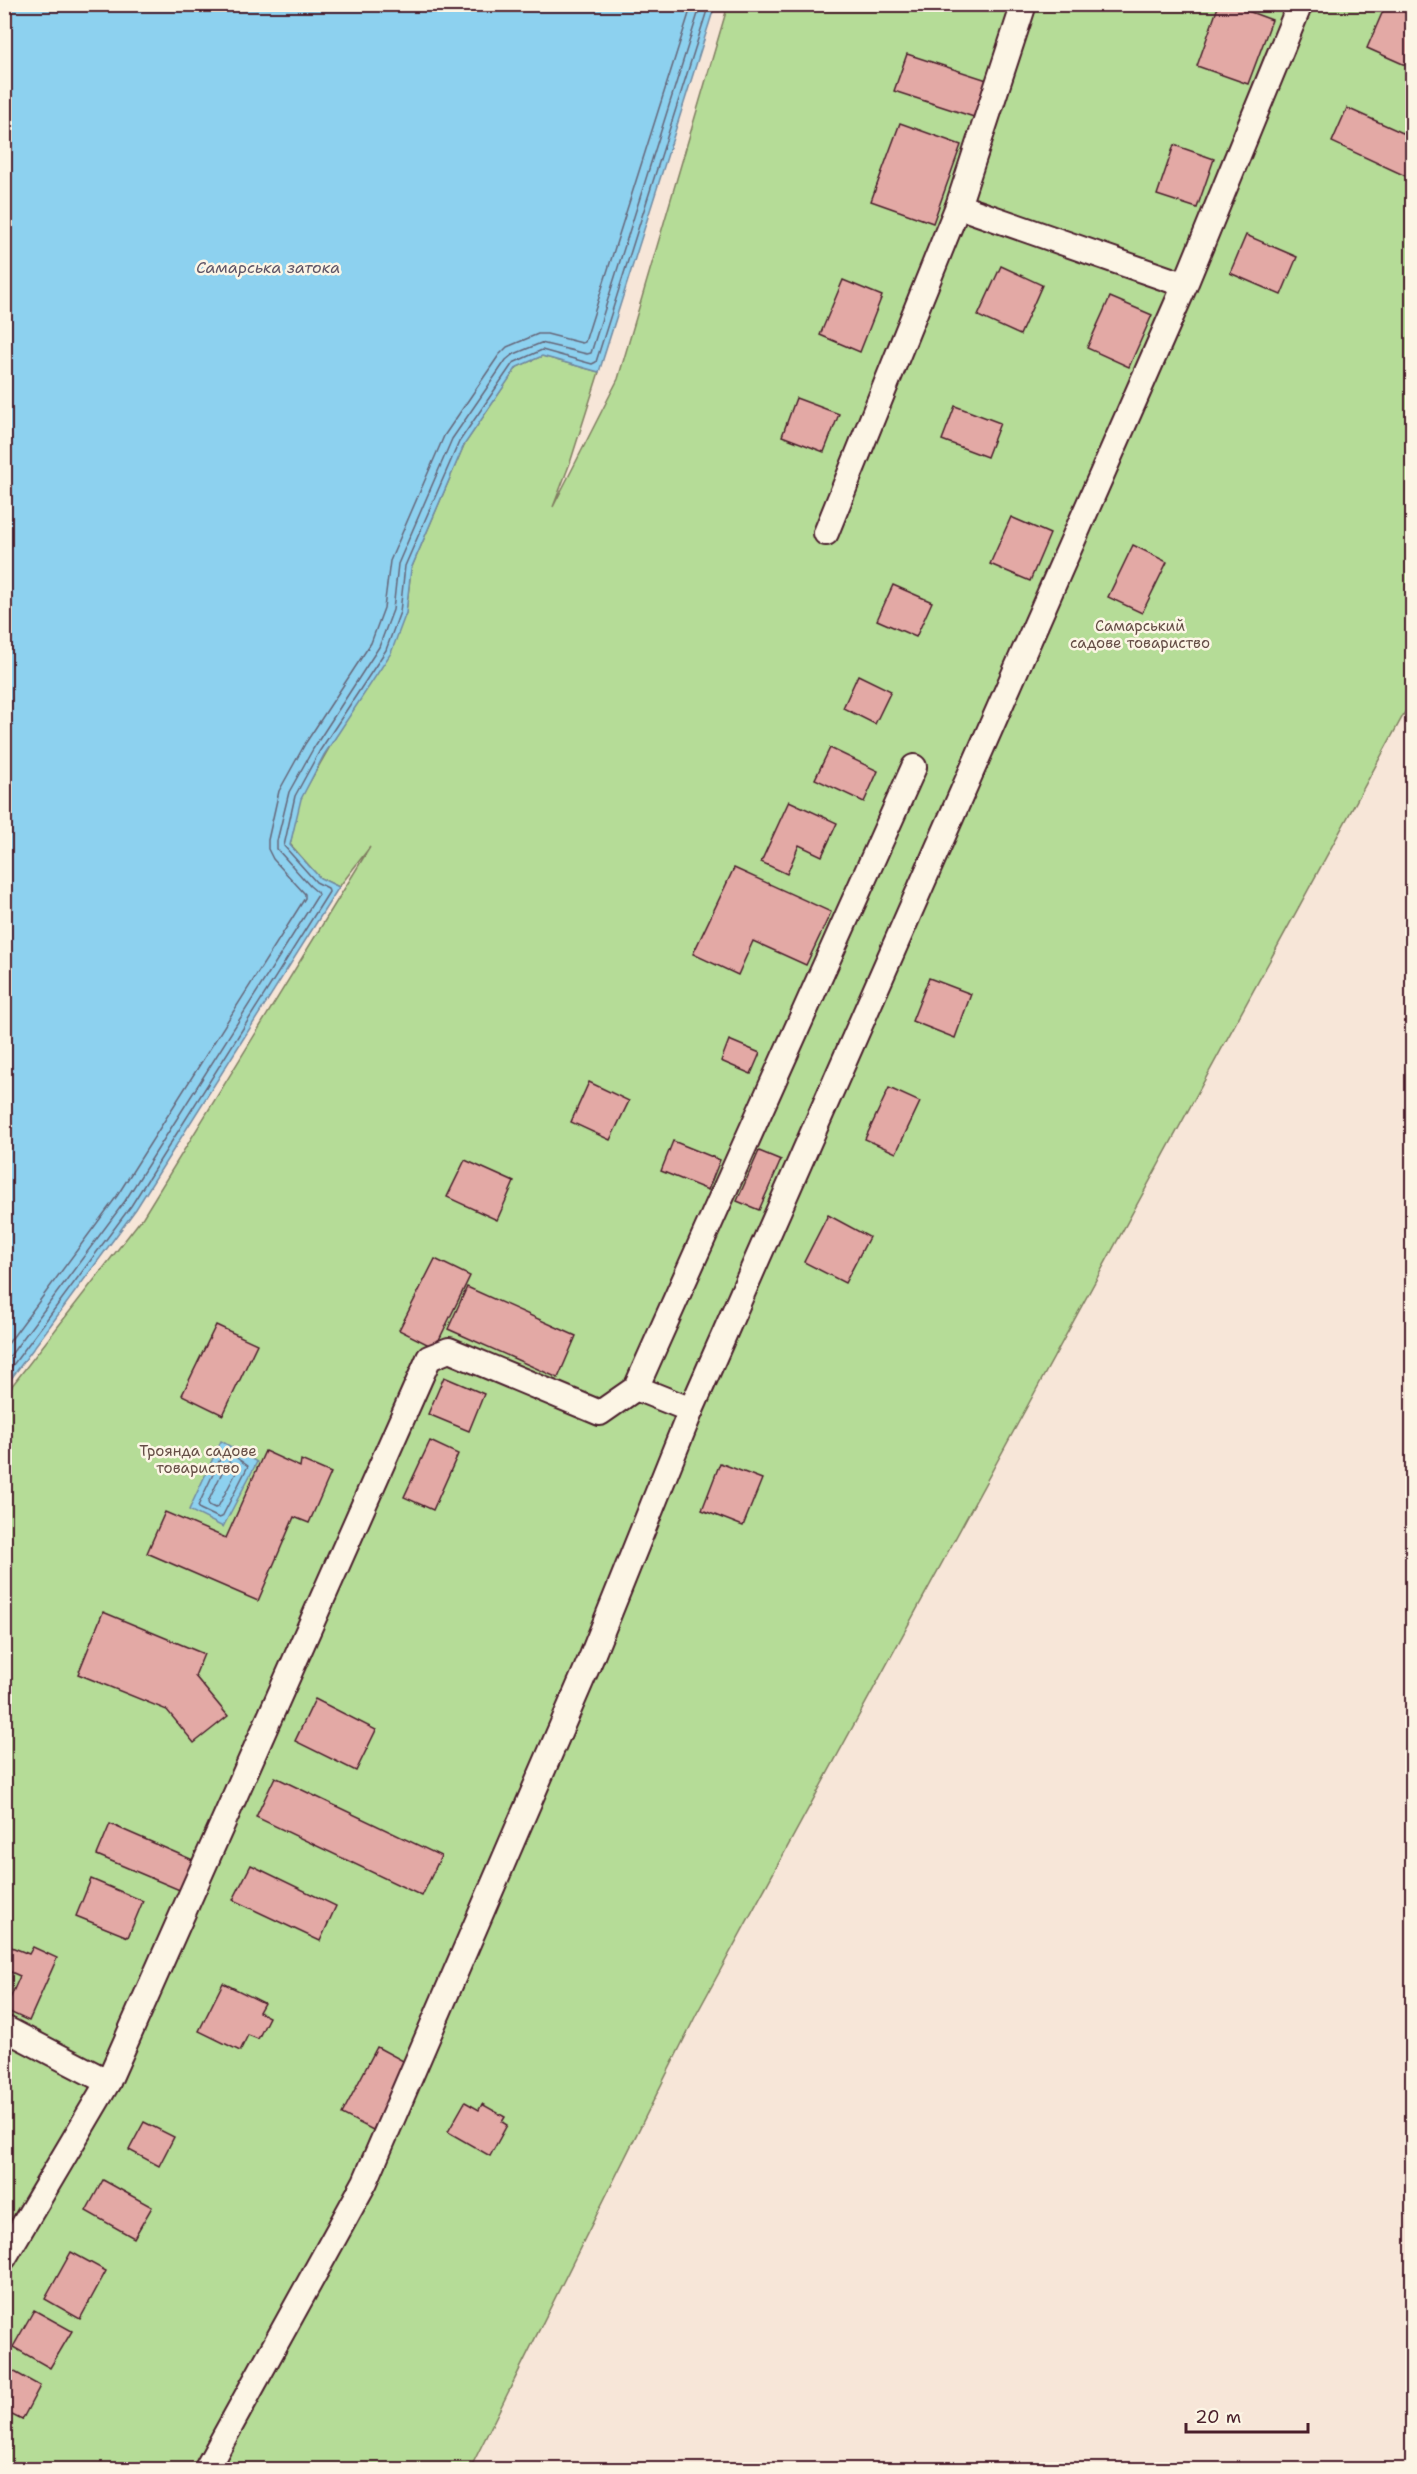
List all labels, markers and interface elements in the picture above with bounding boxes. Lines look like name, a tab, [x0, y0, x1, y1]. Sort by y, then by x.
water label: Самарська затока	[196, 257, 340, 278]
park label: Самарський садове товариство	[1070, 616, 1210, 653]
park label: Троянда садове товариство	[139, 1441, 257, 1478]
scale bar	[1186, 2396, 1308, 2434]
text: 20 m	[1195, 2405, 1241, 2429]

